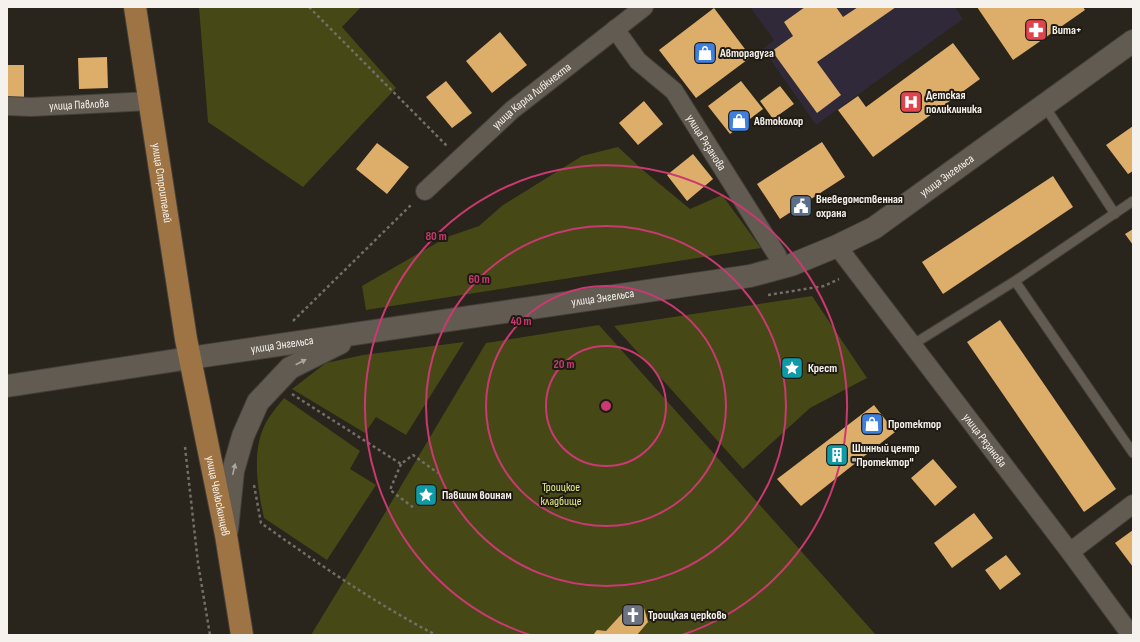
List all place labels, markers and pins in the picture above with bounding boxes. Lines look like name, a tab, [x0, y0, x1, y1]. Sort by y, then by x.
pharmacy icon: Вита+	[1023, 17, 1049, 43]
place label: Вита+	[1052, 23, 1082, 38]
shop icon: Авторадуга	[692, 40, 718, 66]
place label: Авторадуга	[719, 46, 774, 61]
place label: Детская поликлиника	[926, 88, 982, 117]
hospital icon: Детская поликлиника	[898, 89, 924, 115]
shop icon: Автоколор	[726, 108, 752, 134]
place label: Автоколор	[753, 114, 803, 129]
place label: Вневедомственная охрана	[816, 192, 903, 221]
public building icon: Вневедомственная охрана	[788, 193, 814, 219]
place icon: Крест	[779, 355, 805, 381]
place label: Крест	[808, 361, 837, 376]
centre of rings	[599, 399, 613, 413]
shop icon: Протектор	[859, 411, 885, 437]
place label: Протектор	[888, 417, 941, 432]
place label: Шинный центр "Протектор"	[852, 441, 920, 470]
building icon: Шинный центр "Протектор"	[824, 442, 850, 468]
place icon: Павшим воинам	[413, 482, 439, 508]
place label: Павшим воинам	[442, 488, 512, 503]
church icon: Троицкая церковь	[620, 602, 646, 628]
place label: Троицкая церковь	[648, 608, 727, 623]

